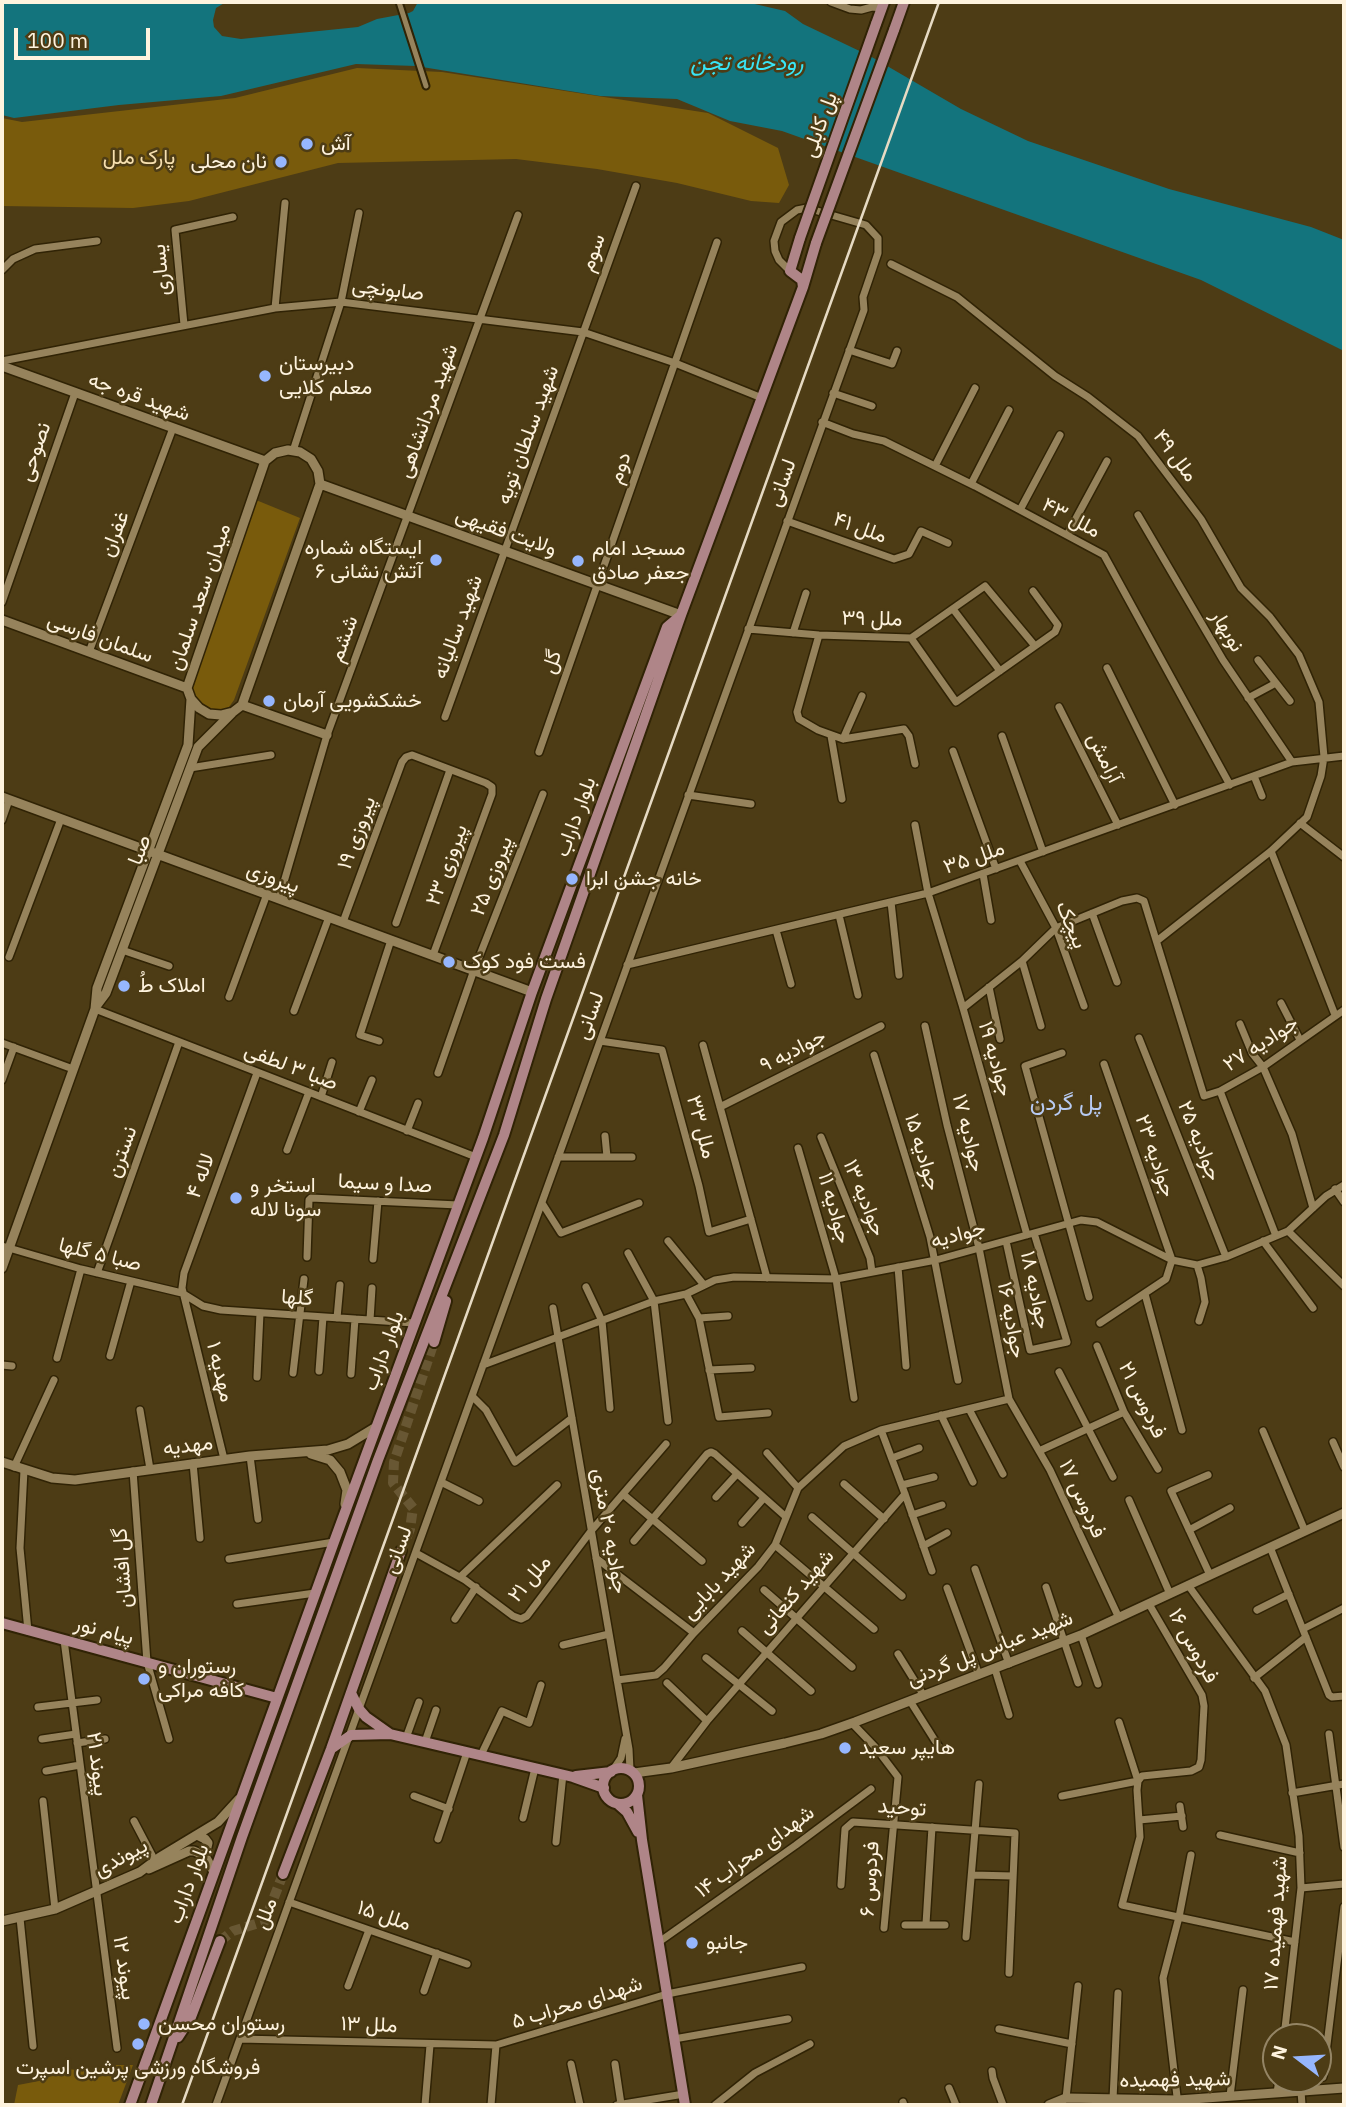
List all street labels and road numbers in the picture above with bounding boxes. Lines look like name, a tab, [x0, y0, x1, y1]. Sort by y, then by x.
street label: پل کابلی	[797, 89, 843, 161]
street label: سوم	[575, 231, 611, 275]
street label: یساری	[146, 243, 176, 297]
street label: صابونچی	[350, 273, 426, 307]
street label: شهید مردانشاهی	[392, 341, 464, 481]
street label: شهید سلطان تویه	[491, 362, 565, 508]
street label: شهید قره جه	[85, 367, 193, 427]
street label: نصوحی	[13, 419, 57, 485]
street label: ملل ۴۹	[1147, 425, 1203, 487]
street label: دوم	[603, 449, 637, 487]
street label: لسانی	[762, 456, 802, 510]
street label: ملل ۴۳	[1037, 492, 1105, 544]
street label: ولایت فقیهی	[452, 502, 560, 562]
street label: غفران	[95, 507, 135, 561]
street label: ملل ۴۱	[830, 507, 890, 549]
street label: میدان سعد سلمان	[163, 520, 237, 674]
street label: شهید سالیانه	[428, 572, 488, 682]
street label: نوبهار	[1205, 605, 1249, 657]
street label: ملل ۳۹	[841, 606, 903, 632]
street label: سلمان فارسی	[44, 607, 156, 669]
street label: ششم	[324, 612, 364, 666]
street label: گل	[536, 647, 568, 677]
street label: آرامش	[1081, 729, 1127, 787]
street label: بلوار داراب	[550, 774, 602, 860]
street label: پیروزی ۱۹	[332, 793, 382, 873]
street label: پیروزی ۲۳	[421, 821, 473, 909]
street label: صبا	[123, 831, 157, 869]
street label: پیروزی ۲۵	[465, 833, 519, 919]
street label: ملل ۳۵	[940, 836, 1008, 880]
street label: پیروزی	[243, 857, 303, 899]
street label: پیچک	[1050, 898, 1092, 952]
street label: لسانی	[570, 989, 610, 1043]
street label: جوادیه ۲۷	[1219, 1011, 1303, 1077]
street label: جوادیه ۱۹	[972, 1019, 1018, 1099]
street label: جوادیه ۹	[756, 1024, 830, 1078]
street label: صبا ۳ لطفی	[241, 1038, 341, 1096]
street label: جوادیه ۱۷	[946, 1092, 990, 1174]
street label: ملل ۳۳	[680, 1093, 722, 1161]
street label: جوادیه ۲۵	[1172, 1097, 1226, 1185]
street label: جوادیه ۱۵	[898, 1110, 946, 1194]
street label: جوادیه ۲۳	[1129, 1111, 1181, 1201]
street label: نسترن	[101, 1123, 143, 1181]
street label: لاله ۴	[181, 1150, 221, 1202]
street label: جوادیه ۱۳	[837, 1156, 891, 1240]
street label: صدا و سیما	[337, 1169, 433, 1199]
street label: جوادیه ۱۱	[812, 1170, 856, 1246]
street label: جوادیه	[928, 1216, 988, 1254]
street label: صبا ۵ گلها	[56, 1233, 144, 1277]
street label: جوادیه ۱۸	[1014, 1249, 1056, 1331]
street label: جوادیه ۱۶	[991, 1280, 1031, 1360]
street label: گلها	[280, 1284, 314, 1312]
street label: بلوار داراب	[358, 1308, 410, 1394]
street label: مهدیه ۱	[200, 1339, 240, 1405]
street label: فردوس ۲۱	[1113, 1358, 1171, 1442]
street label: مهدیه	[162, 1430, 214, 1462]
street label: فردوس ۱۷	[1053, 1456, 1111, 1542]
street label: جوادیه ۲۰ متری	[586, 1466, 632, 1596]
street label: لسانی	[378, 1523, 418, 1577]
street label: گل افشان	[108, 1527, 138, 1609]
street label: شهید بابایی	[677, 1537, 761, 1625]
street label: شهید کنعانی	[752, 1544, 840, 1640]
street label: ملل ۲۱	[503, 1550, 557, 1608]
street label: فردوس ۱۶	[1162, 1604, 1224, 1688]
street label: شهید عباس پل گردنی	[903, 1606, 1077, 1692]
street label: پیام نور	[72, 1611, 136, 1651]
street label: پیوند ۲۱	[81, 1730, 113, 1798]
street label: توحید	[877, 1794, 927, 1822]
street label: شهدای محراب ۱۴	[690, 1800, 820, 1904]
street label: پیوندی	[90, 1833, 152, 1883]
street label: فردوس ۶	[855, 1840, 885, 1918]
street label: بلوار داراب	[163, 1841, 215, 1927]
street label: شهید فهمیده ۱۷	[1259, 1855, 1293, 1991]
street label: ملل	[249, 1895, 283, 1933]
street label: ملل ۱۵	[354, 1895, 414, 1937]
street label: پیوند ۱۲	[107, 1934, 141, 2002]
street label: شهدای محراب ۵	[508, 1971, 646, 2035]
street label: ملل ۱۳	[340, 2011, 398, 2039]
street label: شهید فهمیده	[1119, 2066, 1231, 2094]

